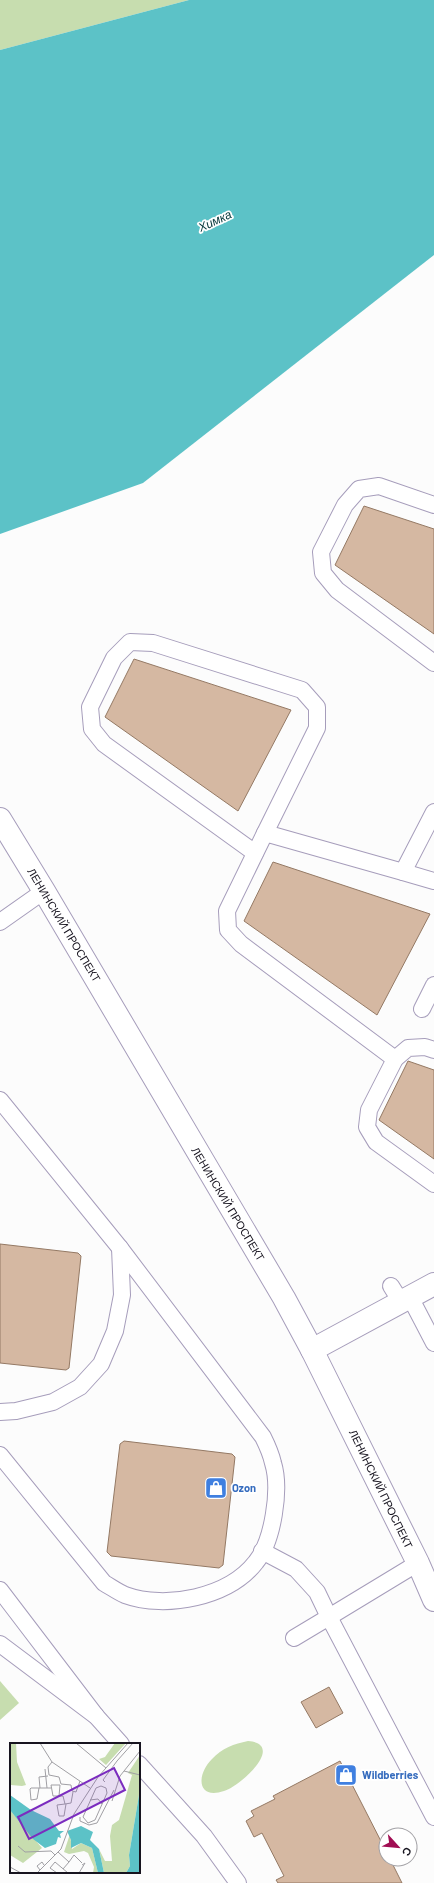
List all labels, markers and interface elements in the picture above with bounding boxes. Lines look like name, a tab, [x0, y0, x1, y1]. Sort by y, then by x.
water label: Химка	[195, 206, 234, 234]
street label: ЛЕНИНСКИЙ ПРОСПЕКТ	[25, 865, 104, 984]
street label: ЛЕНИНСКИЙ ПРОСПЕКТ	[189, 1144, 268, 1263]
street label: ЛЕНИНСКИЙ ПРОСПЕКТ	[347, 1427, 416, 1551]
shop icon: Ozon	[203, 1475, 229, 1501]
place label: Ozon	[232, 1481, 256, 1494]
inset map	[10, 1743, 140, 1873]
shop icon: Wildberries	[333, 1762, 359, 1788]
place label: Wildberries	[362, 1768, 419, 1781]
north arrow	[378, 1827, 418, 1867]
text: С	[400, 1845, 415, 1858]

